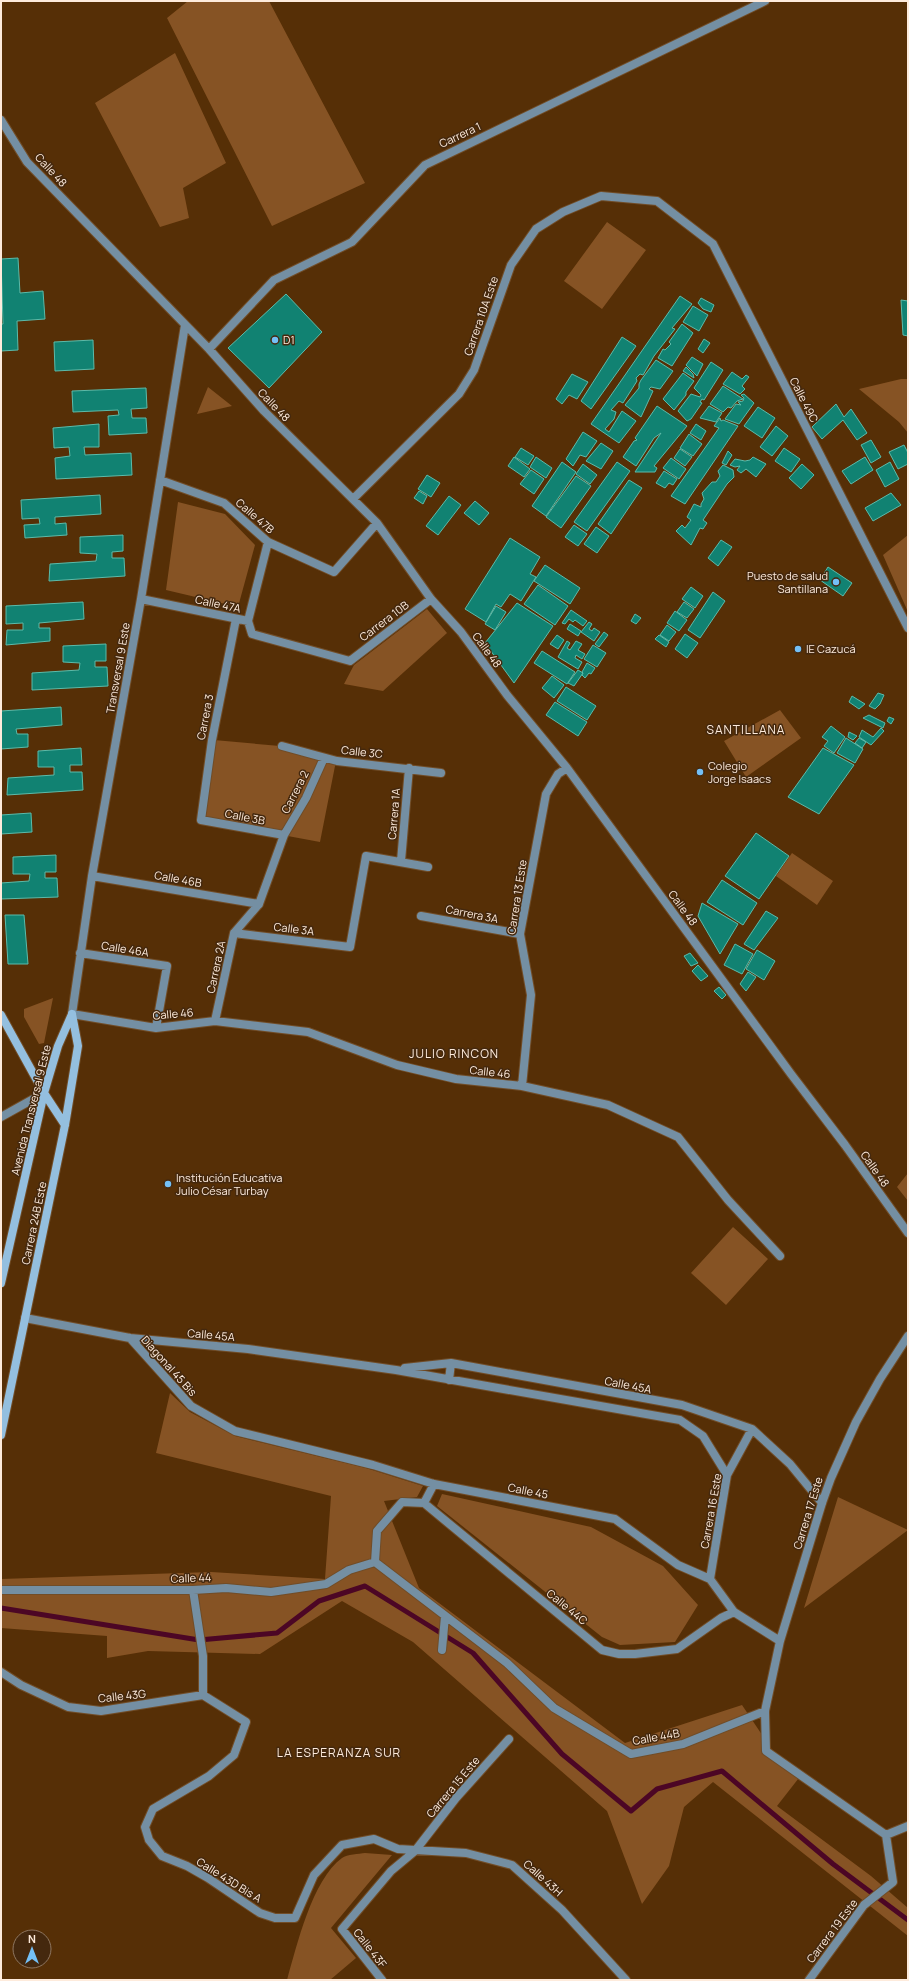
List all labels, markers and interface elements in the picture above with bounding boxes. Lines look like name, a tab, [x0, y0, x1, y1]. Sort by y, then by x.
street label: Carrera 1	[436, 118, 483, 151]
street label: Calle 48	[32, 150, 71, 190]
street label: Carrera 10A Este	[460, 274, 501, 358]
place label: D1	[283, 332, 295, 347]
marker: D1	[270, 335, 280, 345]
street label: Calle 49C	[787, 375, 822, 425]
street label: Calle 48	[255, 385, 294, 424]
street label: Calle 47B	[233, 495, 278, 537]
place label: Puesto de salud Santillana	[747, 568, 828, 596]
marker: Puesto de salud Santillana	[831, 577, 841, 587]
street label: Calle 47A	[194, 591, 242, 616]
street label: Carrera 10B	[356, 597, 412, 644]
street label: Transversal 9 Este	[102, 621, 133, 714]
street label: Calle 48	[469, 629, 505, 671]
place label: IE Cazucá	[806, 641, 856, 656]
marker: IE Cazucá	[793, 644, 803, 654]
street label: Carrera 3	[193, 693, 216, 741]
district label: SANTILLANA	[707, 721, 785, 738]
street label: Calle 3C	[341, 742, 384, 761]
place label: Colegio Jorge Isaacs	[708, 758, 771, 786]
marker: Colegio Jorge Isaacs	[695, 767, 705, 777]
street label: Carrera 2	[277, 768, 312, 816]
street label: Carrera 1A	[384, 788, 403, 840]
street label: Calle 3B	[224, 805, 267, 828]
street label: Carrera 13 Este	[503, 858, 530, 935]
street label: Calle 46B	[153, 867, 203, 890]
street label: Calle 48	[665, 887, 701, 929]
street label: Carrera 3A	[444, 901, 500, 926]
street label: Calle 3A	[273, 919, 315, 938]
street label: Calle 46A	[100, 937, 150, 960]
street label: Carrera 2A	[203, 939, 228, 995]
street label: Calle 46	[152, 1004, 194, 1023]
street label: Avenida Transversal 9 Este	[7, 1043, 54, 1177]
district label: JULIO RINCON	[409, 1045, 499, 1062]
street label: Calle 46	[469, 1062, 511, 1081]
street label: Calle 48	[858, 1148, 893, 1190]
place label: Institución Educativa Julio César Turbay	[176, 1170, 282, 1198]
street label: Carrera 24B Este	[17, 1179, 50, 1266]
marker: Institución Educativa Julio César Turbay	[163, 1179, 173, 1189]
street label: Calle 45A	[187, 1325, 235, 1344]
street label: Diagonal 45 Bis	[138, 1332, 201, 1399]
street label: Calle 45A	[603, 1373, 653, 1396]
street label: Carrera 16 Este	[696, 1471, 725, 1550]
street label: Carrera 17 Este	[789, 1474, 826, 1551]
street label: Calle 45	[507, 1479, 549, 1502]
street label: Calle 44	[170, 1569, 212, 1586]
street label: Calle 44C	[544, 1585, 591, 1628]
street label: Calle 43G	[97, 1686, 147, 1705]
street label: Calle 44B	[631, 1725, 681, 1748]
district label: LA ESPERANZA SUR	[277, 1744, 401, 1761]
street label: Carrera 15 Este	[423, 1752, 483, 1821]
street label: Calle 43D Bis A	[194, 1854, 265, 1906]
street label: Calle 43H	[521, 1856, 566, 1899]
street label: Carrera 19 Este	[803, 1895, 861, 1966]
street label: Calle 43F	[350, 1925, 391, 1971]
north arrow	[12, 1929, 52, 1969]
text: N	[28, 1931, 36, 1946]

